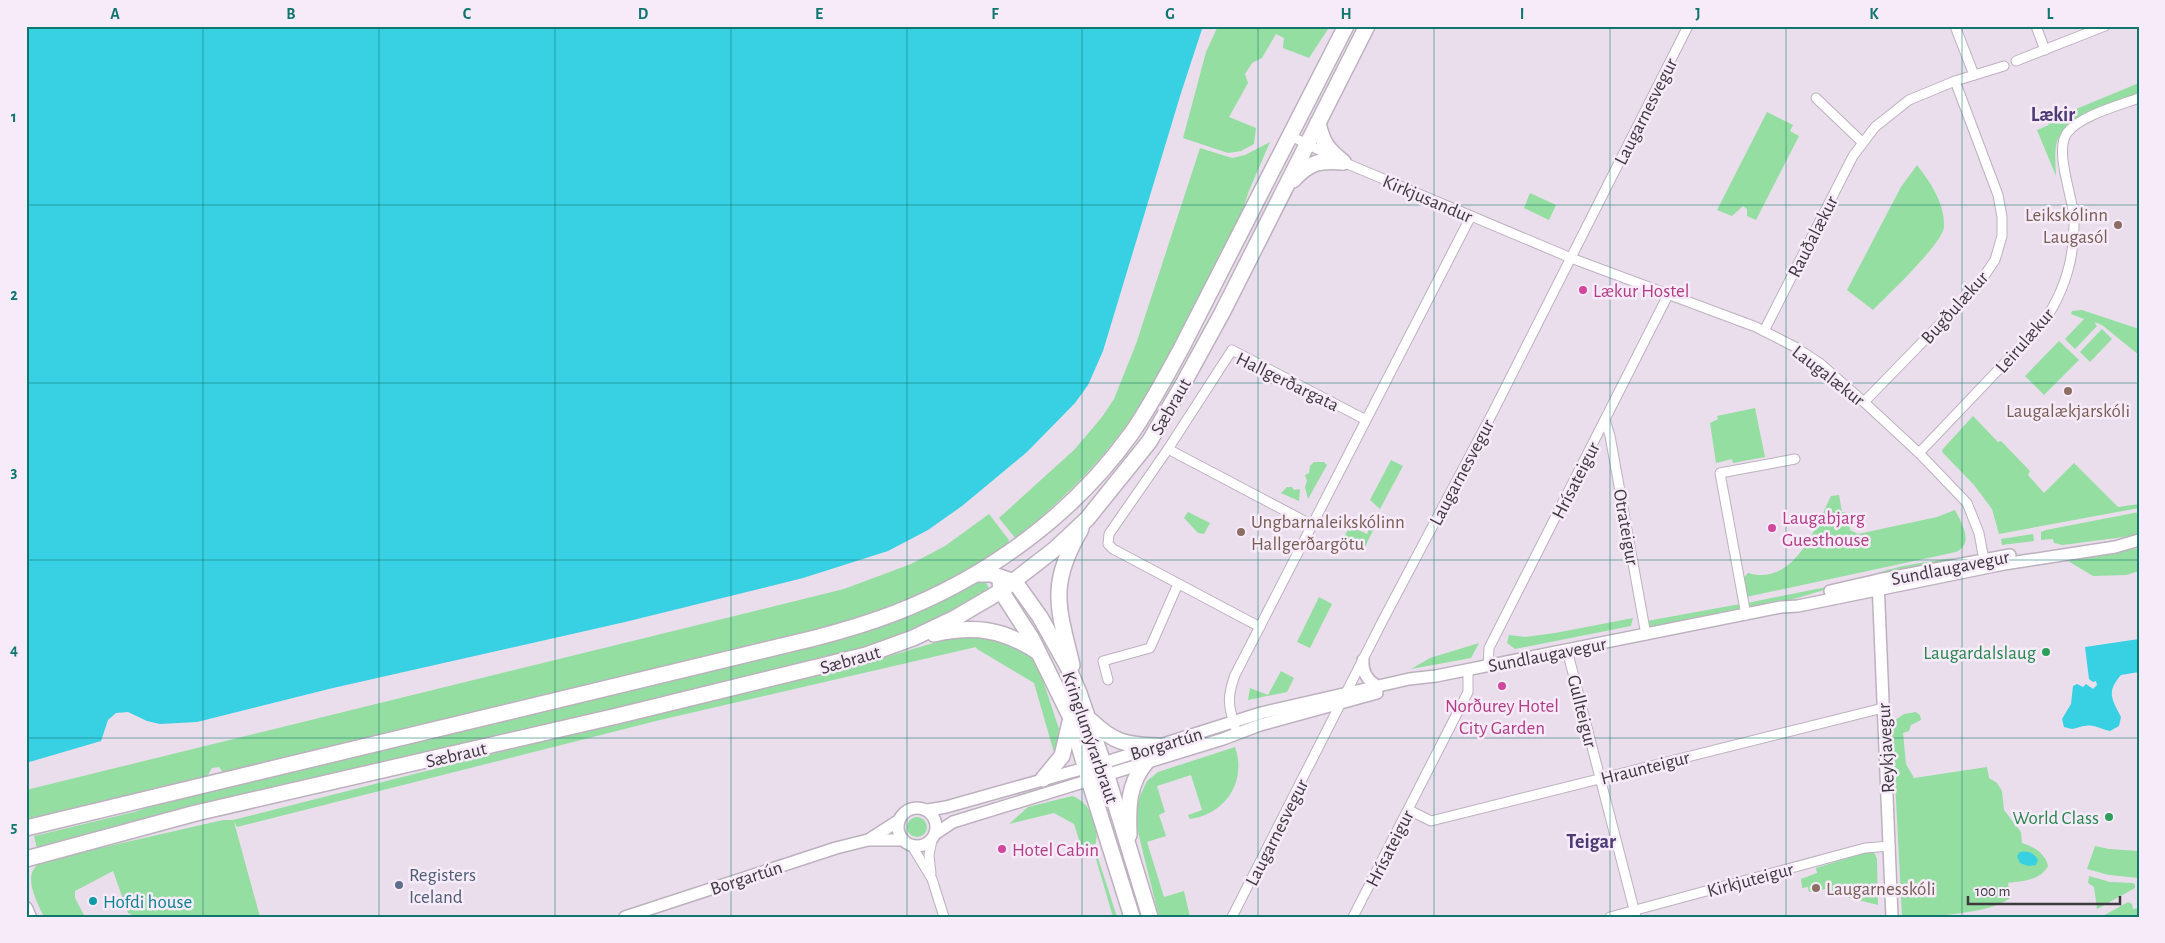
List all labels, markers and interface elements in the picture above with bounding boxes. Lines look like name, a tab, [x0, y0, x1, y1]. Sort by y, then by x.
text: A	[110, 6, 120, 22]
text: B	[286, 6, 296, 22]
text: C	[463, 6, 472, 22]
text: D	[638, 6, 649, 22]
text: E	[815, 6, 823, 22]
text: F	[991, 6, 999, 22]
text: G	[1165, 6, 1175, 22]
text: H	[1340, 6, 1352, 22]
text: I	[1520, 6, 1524, 22]
text: J	[1695, 6, 1701, 22]
text: K	[1869, 6, 1879, 22]
text: L	[2047, 6, 2054, 22]
street label: Laugarnesvegur	[1611, 55, 1681, 168]
district label: Lækir	[2031, 105, 2075, 125]
text: 1	[11, 109, 17, 125]
street label: Kirkjusandur	[1380, 172, 1475, 227]
street label: Rauðalækur	[1785, 193, 1842, 280]
place label: Leikskólinn Laugasól	[2025, 206, 2108, 247]
marker: Leikskólinn Laugasól	[2112, 219, 2124, 231]
street label: Bugðulækur	[1918, 268, 1992, 348]
place label: Lækur Hostel	[1593, 282, 1689, 301]
marker: Lækur Hostel	[1577, 284, 1589, 296]
text: 2	[10, 287, 18, 303]
street label: Leirulækur	[1992, 305, 2058, 377]
street label: Laugalækur	[1788, 342, 1868, 410]
street label: Hallgerðargata	[1233, 349, 1342, 415]
street label: Sæbraut	[1148, 375, 1195, 438]
marker: Laugalækjarskóli	[2062, 385, 2074, 397]
place label: Laugalækjarskóli	[2006, 402, 2130, 421]
street label: Laugarnesvegur	[1426, 417, 1498, 529]
street label: Hrísateigur	[1549, 439, 1604, 522]
text: 3	[11, 464, 18, 480]
street label: Otrateigur	[1609, 488, 1642, 567]
place label: Laugabjarg Guesthouse	[1782, 509, 1869, 550]
place label: Ungbarnaleikskólinn Hallgerðargötu	[1251, 513, 1405, 554]
marker: Laugabjarg Guesthouse	[1766, 522, 1778, 534]
marker: Ungbarnaleikskólinn Hallgerðargötu	[1235, 526, 1247, 538]
street label: Sundlaugavegur	[1890, 548, 2011, 589]
street label: Sundlaugavegur	[1487, 635, 1608, 676]
text: 4	[10, 642, 18, 658]
street label: Sæbraut	[818, 643, 883, 678]
place label: Laugardalslaug	[1923, 644, 2037, 663]
marker: Laugardalslaug	[2040, 646, 2052, 658]
street label: Kringlumýrarbraut	[1058, 669, 1121, 806]
street label: Gullteigur	[1563, 673, 1600, 750]
marker: Norðurey Hotel City Garden	[1496, 680, 1508, 692]
place label: Norðurey Hotel City Garden	[1445, 697, 1559, 738]
street label: Reykjavegur	[1875, 702, 1898, 793]
street label: Borgartún	[1128, 724, 1205, 764]
street label: Sæbraut	[424, 739, 488, 772]
street label: Hraunteigur	[1599, 748, 1692, 789]
street label: Laugarnesvegur	[1242, 776, 1312, 889]
street label: Hrísateigur	[1363, 807, 1418, 890]
place label: World Class	[2012, 809, 2099, 828]
marker: World Class	[2103, 811, 2115, 823]
text: 5	[11, 819, 18, 835]
district label: Teigar	[1566, 832, 1616, 852]
place label: Hotel Cabin	[1012, 841, 1099, 860]
marker: Hotel Cabin	[996, 843, 1008, 855]
street label: Borgartún	[708, 858, 785, 899]
street label: Kirkjuteigur	[1705, 860, 1796, 901]
place label: Registers Iceland	[409, 866, 476, 907]
scale bar	[1968, 873, 2120, 905]
marker: Registers Iceland	[393, 879, 405, 891]
place label: Laugarnesskóli	[1826, 880, 1936, 899]
marker: Laugarnesskóli	[1810, 882, 1822, 894]
text: 100 m	[1975, 884, 2010, 899]
place label: Hofdi house	[103, 893, 192, 912]
marker: Hofdi house	[87, 895, 99, 907]

